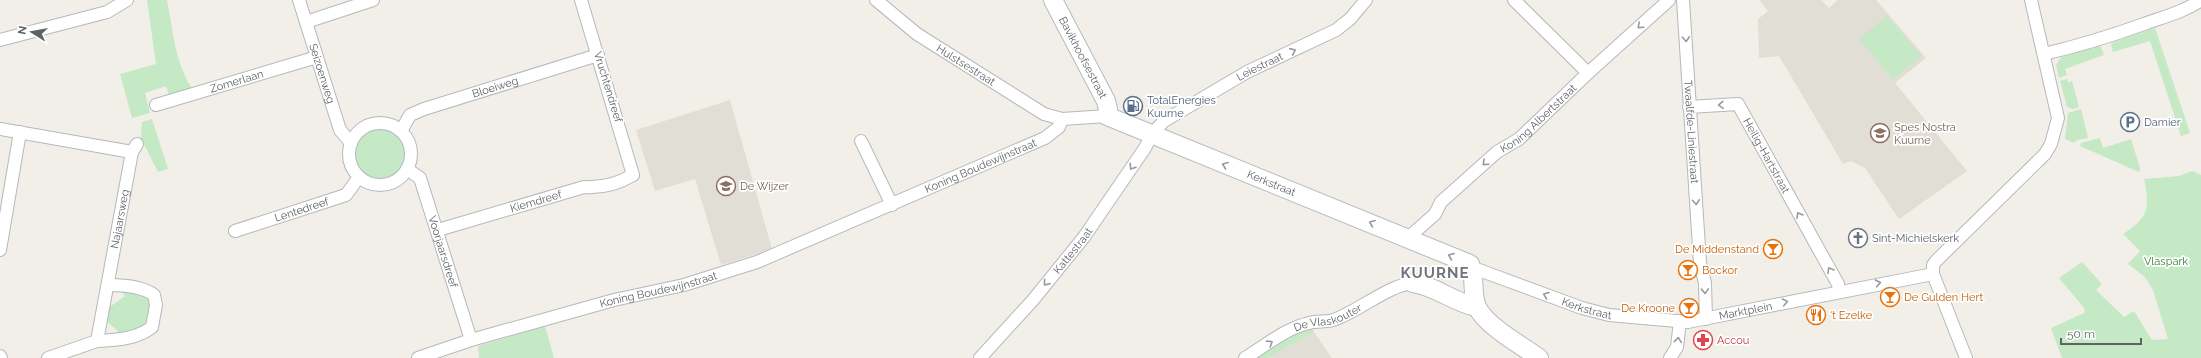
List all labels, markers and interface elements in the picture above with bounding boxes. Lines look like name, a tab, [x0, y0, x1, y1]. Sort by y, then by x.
north arrow	[12, 12, 52, 52]
street label: Bavikhoofsestraat	[1056, 14, 1110, 101]
one-way arrow	[1638, 21, 1645, 28]
text: N	[15, 25, 30, 36]
one-way arrow	[1681, 36, 1690, 42]
street label: Hulstsestraat	[934, 41, 998, 88]
street label: Seizoenweg	[307, 42, 338, 105]
one-way arrow	[1289, 48, 1297, 56]
street label: Leiestraat	[1234, 49, 1285, 83]
street label: Vruchtendreef	[591, 50, 625, 124]
street label: Zomerlaan	[208, 67, 265, 95]
street label: Bloeiweg	[470, 74, 520, 100]
street label: Twaalfde-Liniestraat	[1682, 80, 1701, 184]
street label: Koning Albertstraat	[1498, 81, 1579, 155]
place label: TotalEnergies Kuurne	[1147, 94, 1216, 120]
fuel station icon: TotalEnergies Kuurne	[1122, 95, 1144, 117]
one-way arrow	[1718, 101, 1724, 110]
parking icon: Damier	[2119, 111, 2141, 133]
street label: Heilig-Hartstraat	[1741, 116, 1793, 196]
place label: Damier	[2144, 116, 2181, 129]
place label: Spes Nostra Kuurne	[1894, 121, 1956, 147]
school or university icon: Spes Nostra Kuurne	[1869, 122, 1891, 144]
street label: Koning Boudewijnstraat	[923, 136, 1039, 196]
one-way arrow	[1482, 158, 1490, 165]
one-way arrow	[1221, 161, 1228, 169]
one-way arrow	[1129, 163, 1137, 170]
street label: Kerkstraat	[1245, 167, 1298, 199]
school or university icon: De Wijzer	[715, 175, 737, 197]
place label: De Wijzer	[740, 180, 789, 193]
street label: Kiemdreef	[509, 187, 563, 215]
street label: Najaarsweg	[108, 188, 131, 250]
street label: Lentedreef	[273, 194, 331, 224]
one-way arrow	[1691, 199, 1700, 205]
one-way arrow	[1797, 212, 1804, 219]
street label: Voorjaarsdreef	[426, 214, 461, 289]
one-way arrow	[1368, 220, 1375, 228]
street label: Kattestraat	[1050, 225, 1095, 276]
church icon: Sint-Michielskerk	[1847, 227, 1869, 249]
place label: Sint-Michielskerk	[1872, 232, 1959, 245]
bar icon: De Middenstand	[1762, 238, 1784, 260]
place label: De Middenstand	[1675, 243, 1759, 256]
one-way arrow	[1447, 253, 1455, 261]
park label: Vlaspark	[2144, 255, 2188, 268]
bar icon: Bockor	[1677, 259, 1699, 281]
district label: KUURNE	[1401, 264, 1469, 282]
place label: Bockor	[1702, 264, 1738, 277]
one-way arrow	[1828, 266, 1835, 274]
street label: Koning Boudewijnstraat	[598, 268, 719, 310]
one-way arrow	[1044, 278, 1051, 285]
one-way arrow	[1874, 279, 1881, 288]
bar icon: De Gulden Hert	[1879, 286, 1901, 308]
one-way arrow	[1701, 288, 1709, 294]
one-way arrow	[1543, 291, 1550, 299]
place label: De Gulden Hert	[1904, 291, 1983, 304]
street label: Kerkstraat	[1560, 295, 1613, 322]
bar icon: De Kroone	[1678, 297, 1700, 319]
one-way arrow	[1782, 298, 1788, 306]
street label: Marktplein	[1718, 299, 1773, 322]
street label: De Vlaskouter	[1292, 301, 1364, 334]
place label: De Kroone	[1621, 302, 1676, 315]
restaurant icon: 't Ezelke	[1805, 304, 1827, 326]
place label: 't Ezelke	[1830, 309, 1873, 322]
scale bar	[2061, 320, 2141, 346]
text: 50 m	[2067, 327, 2095, 341]
pharmacy icon: Accou	[1692, 329, 1714, 351]
place label: Accou	[1717, 334, 1749, 347]
one-way arrow	[1673, 337, 1682, 343]
one-way arrow	[1266, 340, 1273, 348]

